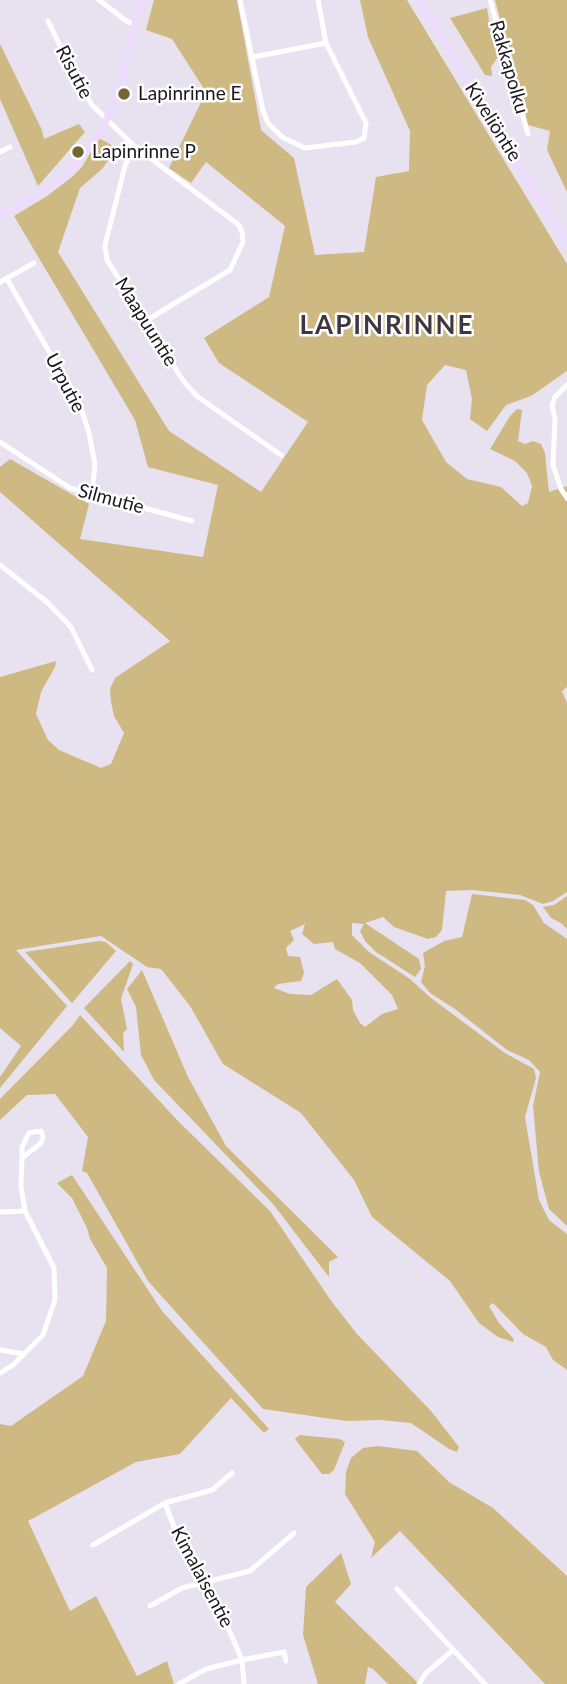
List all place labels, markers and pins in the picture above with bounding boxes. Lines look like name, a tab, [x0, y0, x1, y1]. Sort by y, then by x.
place label: Lapinrinne E	[138, 83, 242, 105]
marker: Lapinrinne E	[116, 86, 132, 102]
place label: Lapinrinne P	[92, 141, 196, 163]
marker: Lapinrinne P	[70, 144, 86, 160]

